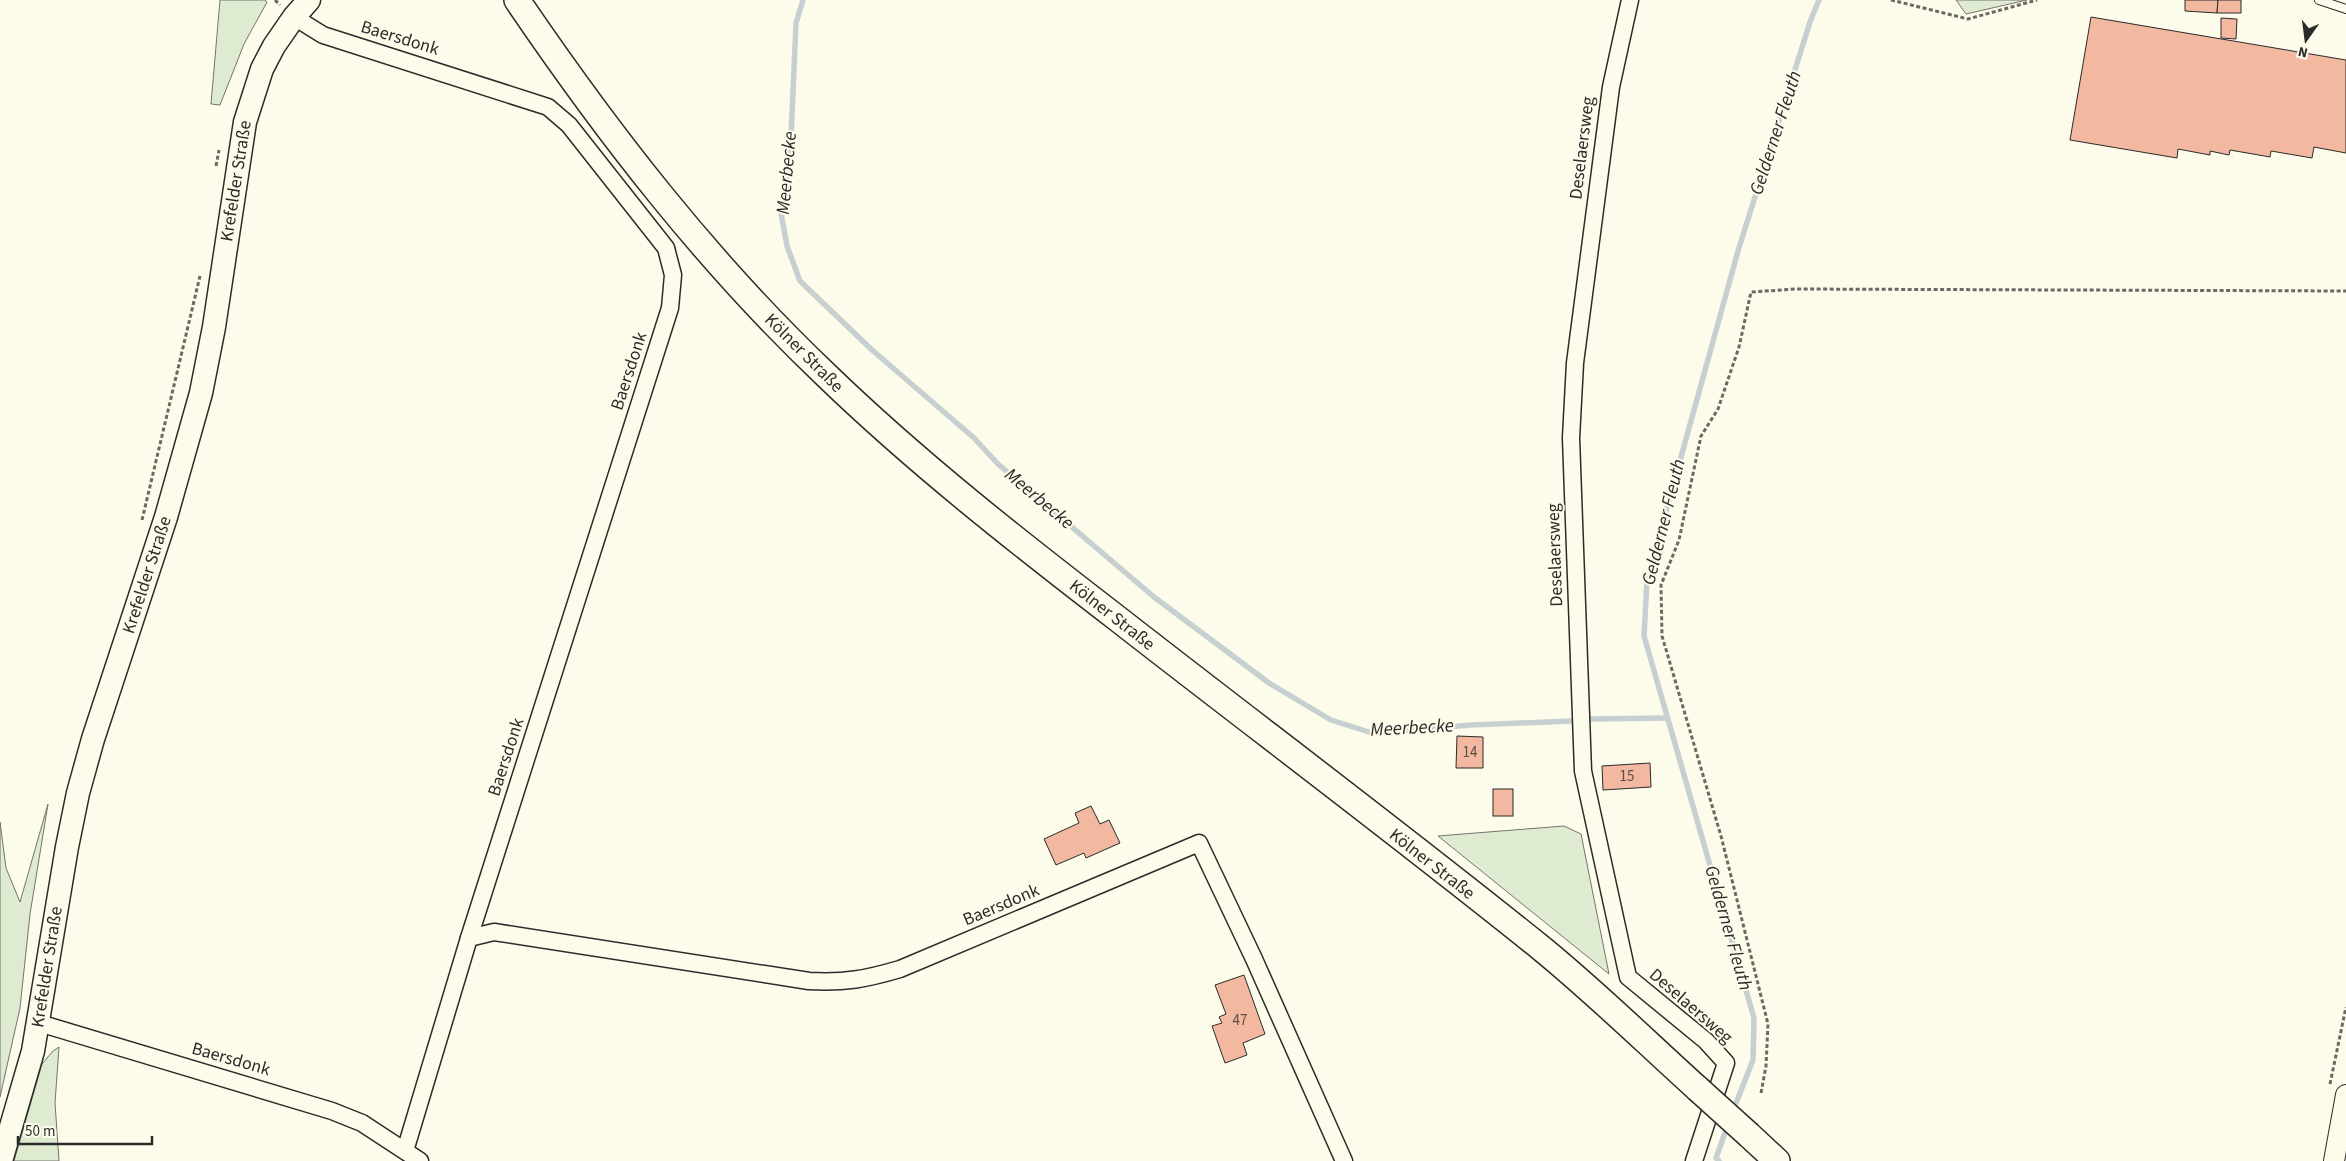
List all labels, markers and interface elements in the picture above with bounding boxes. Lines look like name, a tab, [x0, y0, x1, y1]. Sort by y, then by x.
street label: Baersdonk	[358, 14, 442, 62]
north arrow	[2281, 15, 2331, 65]
text: N	[2296, 41, 2310, 62]
water label: Gelderner Fleuth	[1743, 67, 1809, 199]
street label: Deselaersweg	[1563, 95, 1601, 201]
street label: Krefelder Straße	[214, 119, 258, 243]
water label: Meerbecke	[770, 130, 804, 216]
street label: Kölner Straße	[759, 308, 849, 398]
street label: Baersdonk	[605, 329, 653, 413]
water label: Gelderner Fleuth	[1635, 456, 1693, 588]
water label: Meerbecke	[998, 462, 1080, 536]
street label: Deselaersweg	[1541, 503, 1569, 607]
street label: Krefelder Straße	[116, 513, 178, 637]
street label: Kölner Straße	[1064, 574, 1160, 657]
water label: Meerbecke	[1370, 712, 1454, 744]
street label: Baersdonk	[482, 715, 530, 799]
house number: 14	[1463, 742, 1478, 763]
house number: 15	[1620, 766, 1634, 787]
street label: Kölner Straße	[1384, 823, 1480, 906]
water label: Gelderner Fleuth	[1697, 862, 1759, 994]
street label: Baersdonk	[959, 878, 1043, 932]
street label: Krefelder Straße	[25, 905, 69, 1029]
street label: Deselaersweg	[1644, 963, 1738, 1049]
house number: 47	[1233, 1010, 1247, 1031]
street label: Baersdonk	[189, 1036, 273, 1082]
scale bar	[18, 1114, 151, 1146]
text: 50 m	[25, 1121, 55, 1142]

